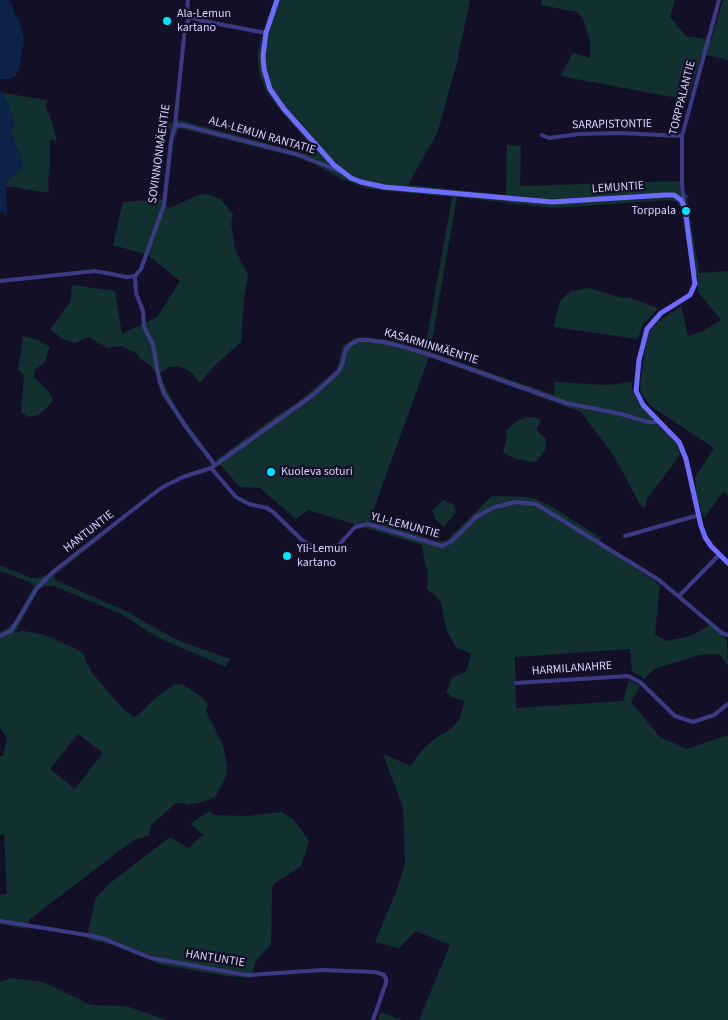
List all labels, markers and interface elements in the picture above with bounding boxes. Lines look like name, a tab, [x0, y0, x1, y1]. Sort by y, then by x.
place label: Ala-Lemun kartano	[177, 7, 231, 35]
marker: Ala-Lemun kartano	[161, 15, 173, 27]
street label: TORPPALANTIE	[667, 59, 699, 137]
street label: SOVINNONMÄENTIE	[146, 103, 174, 205]
street label: ALA-LEMUN RANTATIE	[207, 114, 317, 158]
street label: SARAPISTONTIE	[572, 117, 652, 133]
street label: LEMUNTIE	[591, 179, 645, 197]
place label: Torppala	[631, 204, 676, 218]
marker: Torppala	[680, 205, 692, 217]
street label: KASARMINMÄENTIE	[382, 326, 480, 368]
place label: Kuoleva soturi	[281, 465, 353, 479]
marker: Kuoleva soturi	[265, 466, 277, 478]
street label: HANTUNTIE	[61, 508, 117, 556]
street label: YLI-LEMUNTIE	[369, 510, 441, 542]
place label: Yli-Lemun kartano	[297, 542, 347, 570]
marker: Yli-Lemun kartano	[281, 550, 293, 562]
street label: HARMILANAHRE	[531, 659, 613, 679]
street label: HANTUNTIE	[184, 947, 246, 971]

